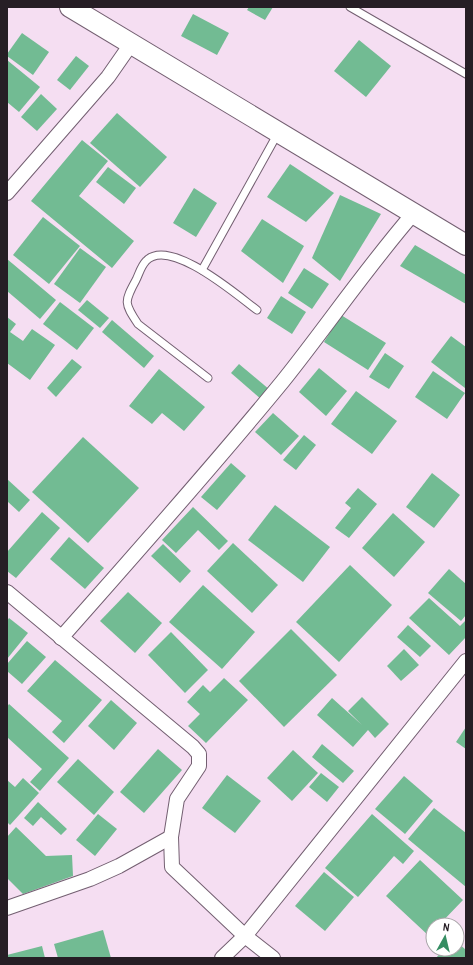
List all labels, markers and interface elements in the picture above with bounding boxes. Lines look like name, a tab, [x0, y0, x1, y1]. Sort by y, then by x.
north arrow	[425, 917, 465, 957]
text: N	[442, 920, 451, 934]

